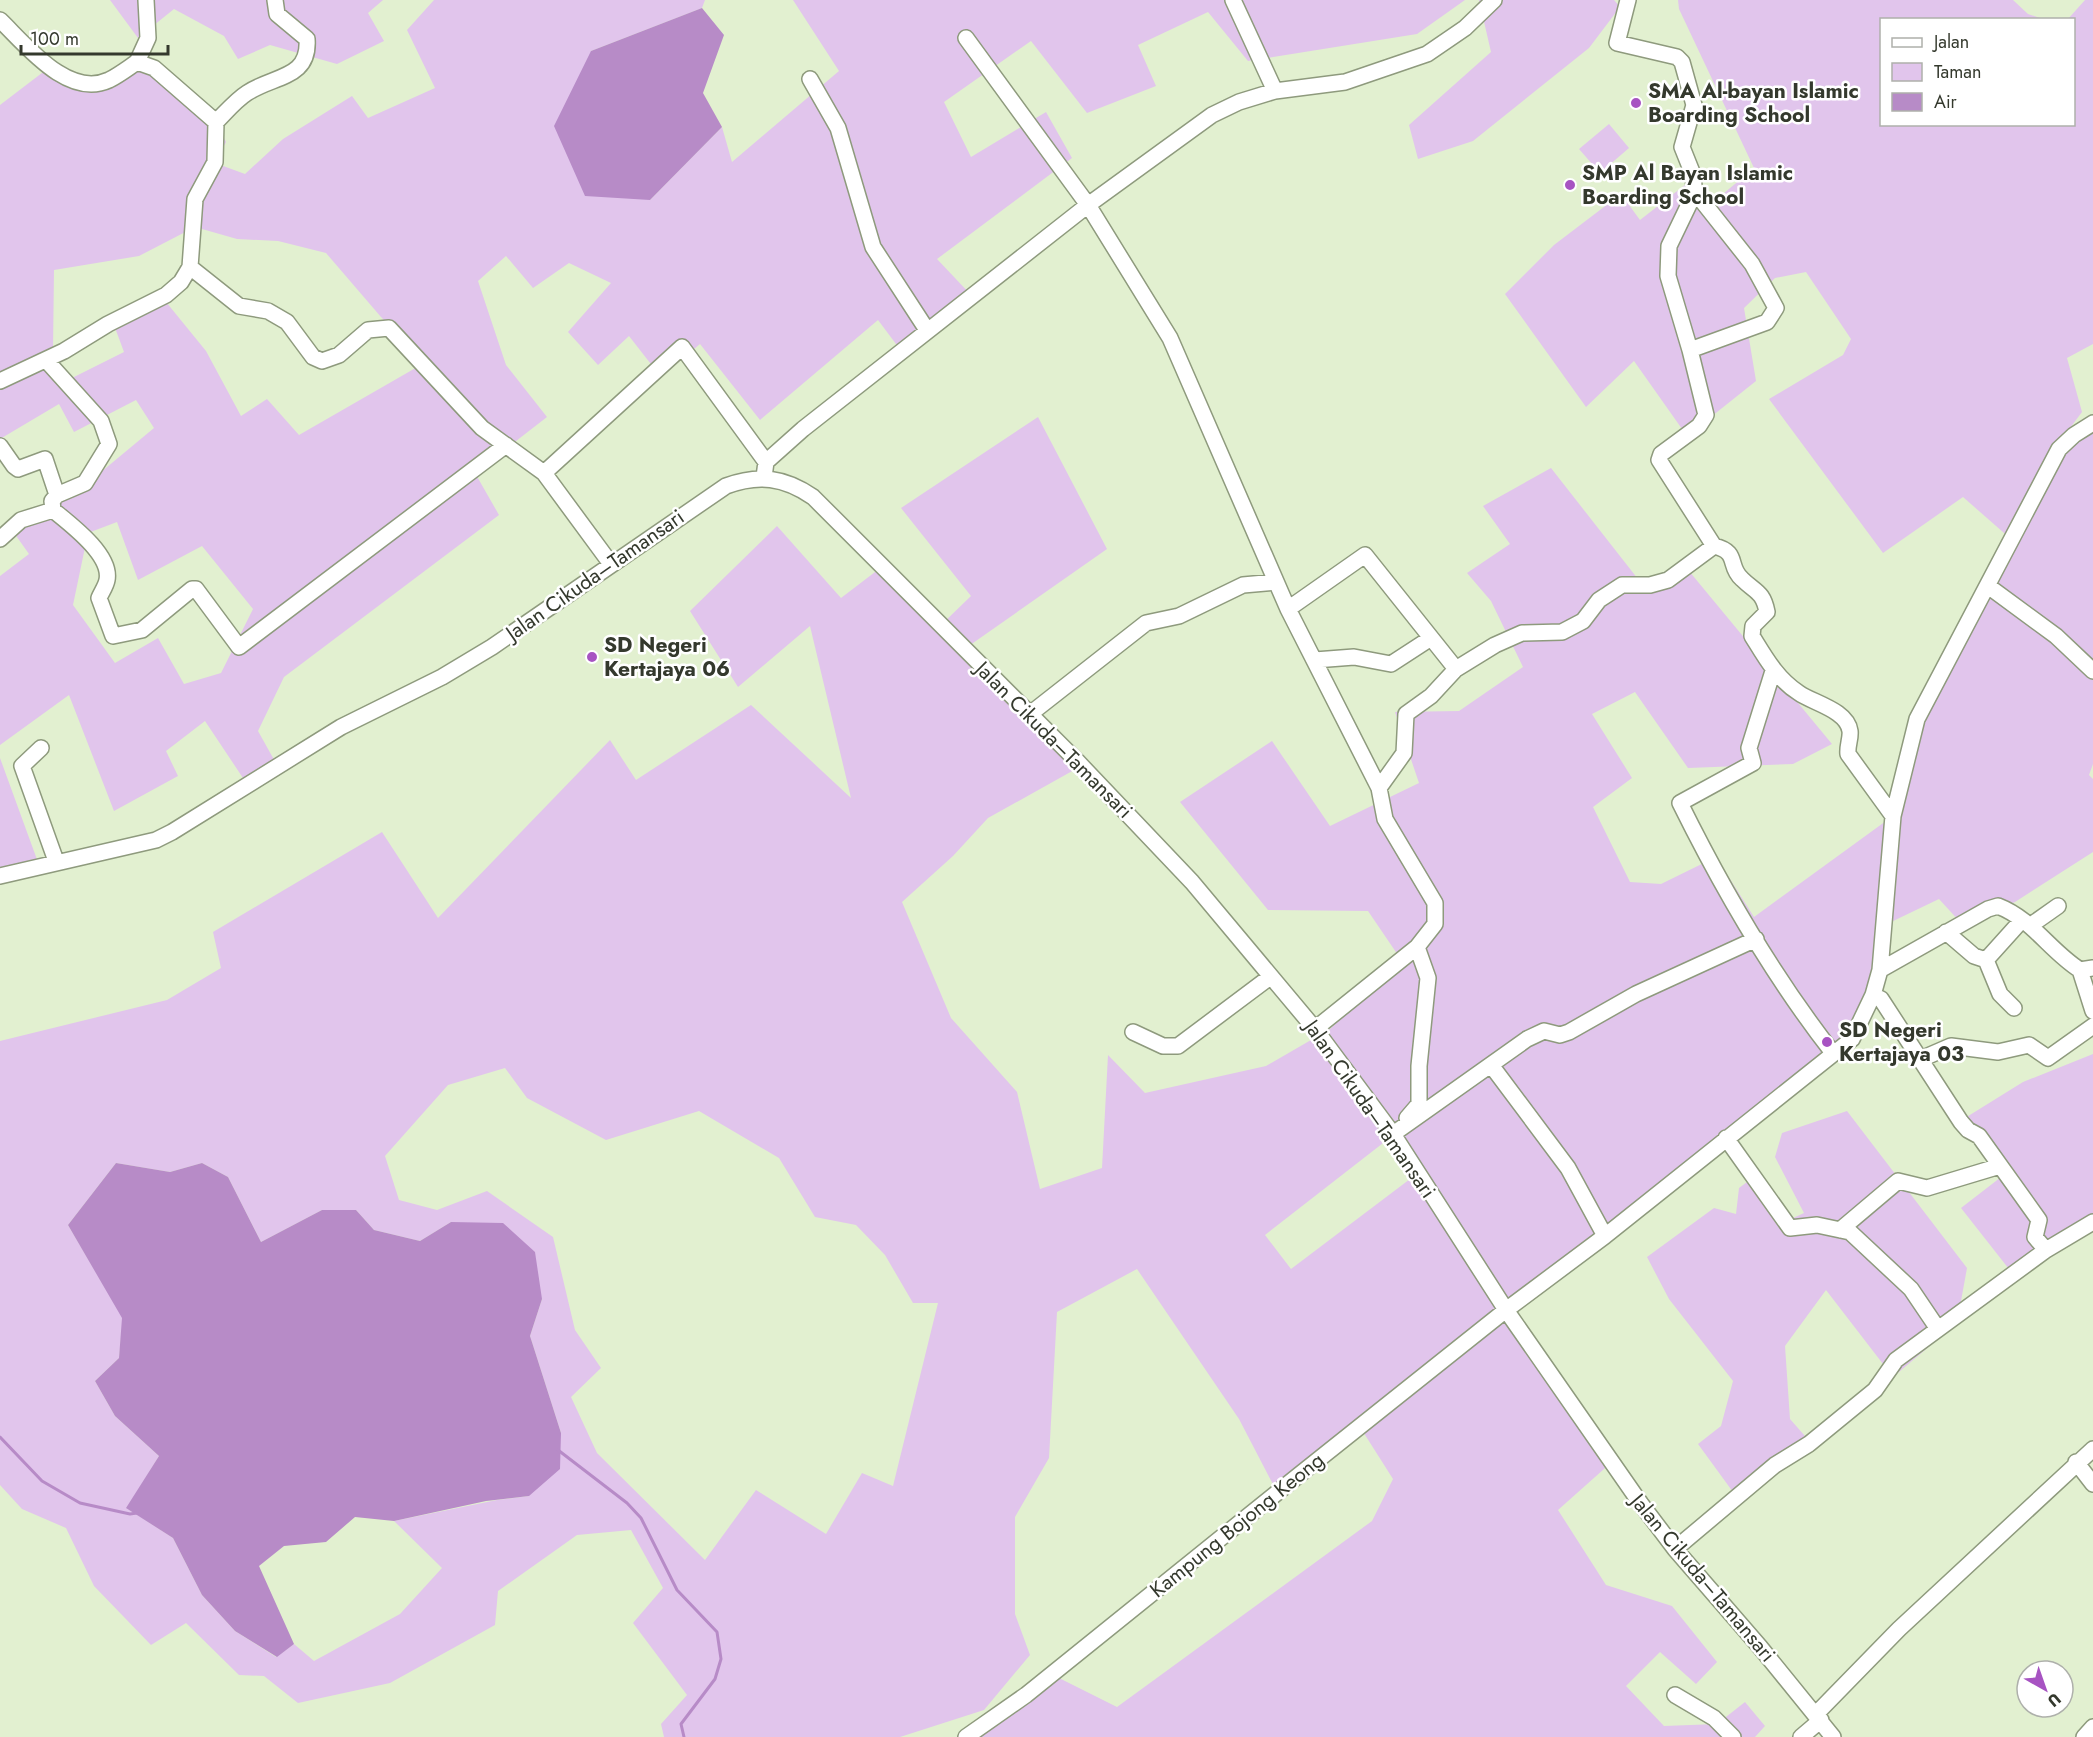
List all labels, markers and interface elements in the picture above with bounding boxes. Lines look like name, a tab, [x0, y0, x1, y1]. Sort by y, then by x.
scale bar	[21, 18, 168, 56]
legend	[1880, 18, 2075, 126]
text: 100 m	[30, 26, 79, 52]
text: Jalan	[1932, 29, 1969, 55]
text: Taman	[1934, 59, 1981, 85]
place label: SMA Al-bayan Islamic Boarding School	[1648, 76, 1859, 130]
text: Air	[1934, 89, 1958, 115]
marker: SMA Al-bayan Islamic Boarding School	[1629, 96, 1643, 110]
place label: SMP Al Bayan Islamic Boarding School	[1582, 158, 1793, 212]
marker: SMP Al Bayan Islamic Boarding School	[1563, 178, 1577, 192]
street label: Jalan Cikuda–Tamansari	[497, 502, 690, 650]
place label: SD Negeri Kertajaya 06	[604, 630, 730, 684]
marker: SD Negeri Kertajaya 06	[585, 650, 599, 664]
street label: Jalan Cikuda–Tamansari	[967, 653, 1139, 825]
street label: Jalan Cikuda–Tamansari	[1295, 1011, 1443, 1204]
place label: SD Negeri Kertajaya 03	[1839, 1015, 1964, 1069]
marker: SD Negeri Kertajaya 03	[1820, 1035, 1834, 1049]
street label: Kampung Bojong Keong	[1143, 1445, 1331, 1605]
street label: Jalan Cikuda–Tamansari	[1622, 1485, 1782, 1669]
north arrow	[2015, 1659, 2075, 1719]
text: U	[2043, 1688, 2066, 1713]

